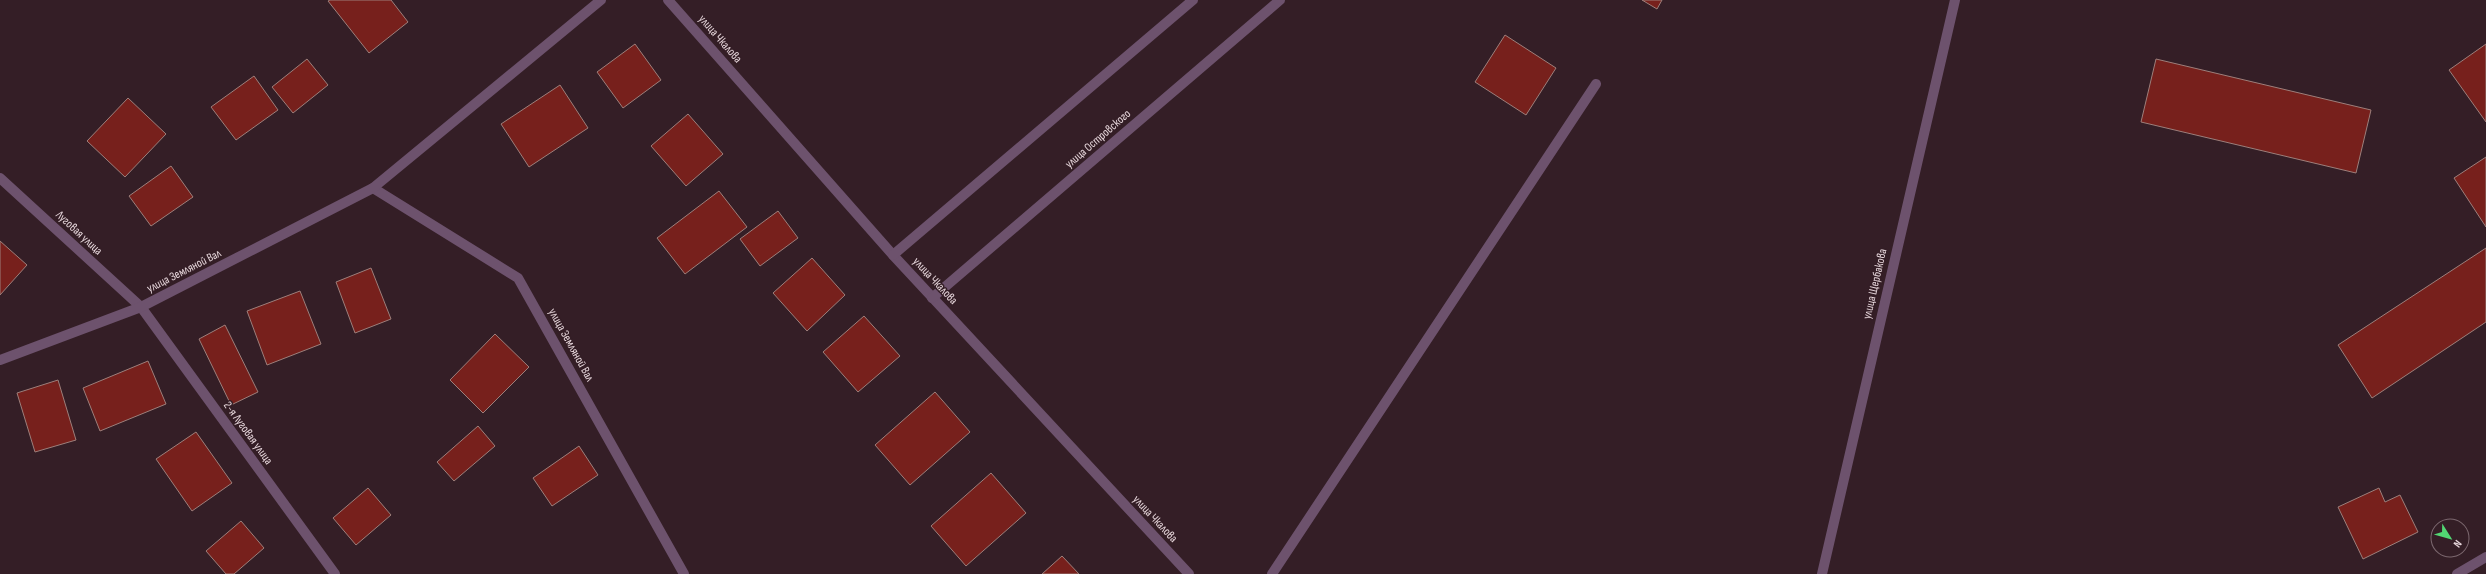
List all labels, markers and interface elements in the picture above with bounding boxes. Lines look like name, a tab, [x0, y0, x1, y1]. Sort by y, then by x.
street label: улица Чкалова	[695, 12, 745, 66]
street label: улица Островского	[1062, 106, 1134, 172]
street label: Луговая улица	[52, 207, 106, 259]
street label: улица Земляной Вал	[144, 245, 224, 296]
street label: улица Щербакова	[1860, 247, 1890, 321]
street label: улица Чкалова	[909, 254, 961, 308]
street label: улица Земляной Вал	[545, 306, 598, 385]
street label: 2-я Луговая улица	[220, 398, 276, 468]
street label: улица Чкалова	[1129, 492, 1181, 546]
north arrow	[2430, 518, 2470, 558]
text: N	[2451, 537, 2465, 550]

